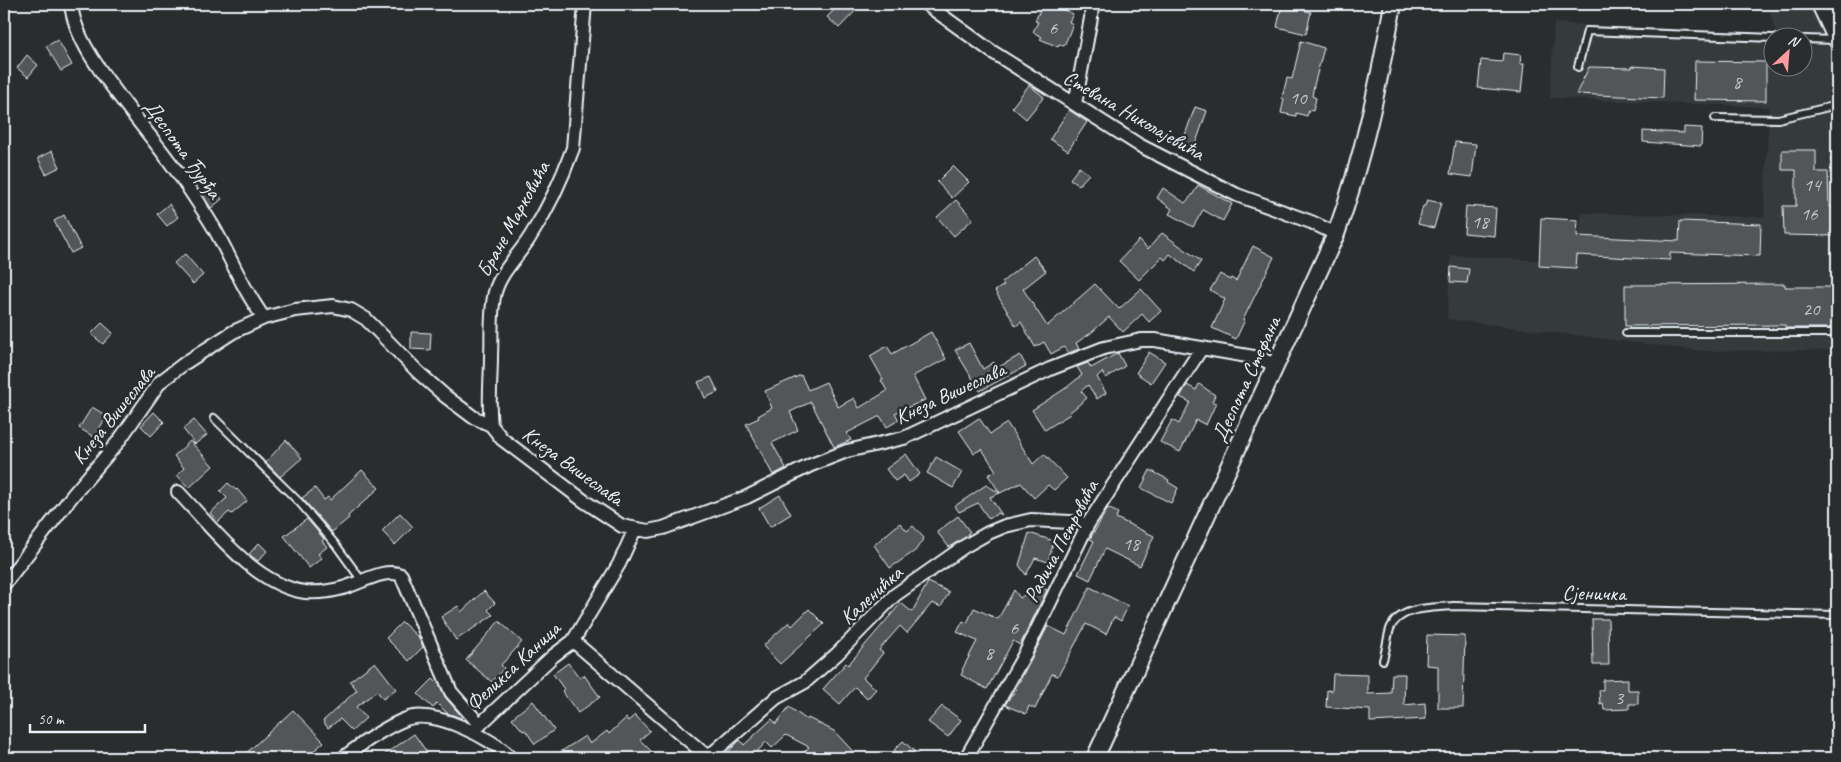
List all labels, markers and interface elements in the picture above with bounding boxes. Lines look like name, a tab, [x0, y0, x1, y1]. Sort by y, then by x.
house number: 6	[1049, 16, 1059, 40]
north arrow	[1764, 28, 1814, 78]
text: N	[1786, 31, 1803, 51]
street label: Стевана Николајевића	[1059, 64, 1211, 167]
house number: 8	[1733, 70, 1744, 94]
house number: 10	[1289, 86, 1308, 110]
street label: Деспота Ђурђа	[138, 94, 229, 206]
street label: Бране Марковића	[470, 155, 556, 282]
house number: 14	[1803, 173, 1823, 197]
house number: 16	[1800, 202, 1819, 226]
house number: 18	[1471, 210, 1491, 234]
house number: 20	[1802, 297, 1821, 321]
street label: Деспота Стефана	[1206, 310, 1287, 446]
street label: Кнеза Вишеслава	[891, 355, 1011, 430]
street label: Кнеза Вишеслава	[66, 359, 162, 469]
street label: Кнеза Вишеслава	[517, 421, 631, 513]
street label: Радича Петровића	[1018, 474, 1105, 606]
house number: 18	[1122, 532, 1142, 556]
street label: Каленићка	[834, 559, 909, 630]
street label: Сјеничка	[1562, 579, 1628, 607]
street label: Феликса Каница	[460, 614, 567, 716]
house number: 6	[1010, 616, 1020, 640]
house number: 8	[985, 641, 996, 665]
house number: 3	[1615, 686, 1625, 710]
scale bar	[30, 702, 145, 734]
text: 50 m	[38, 710, 65, 729]

